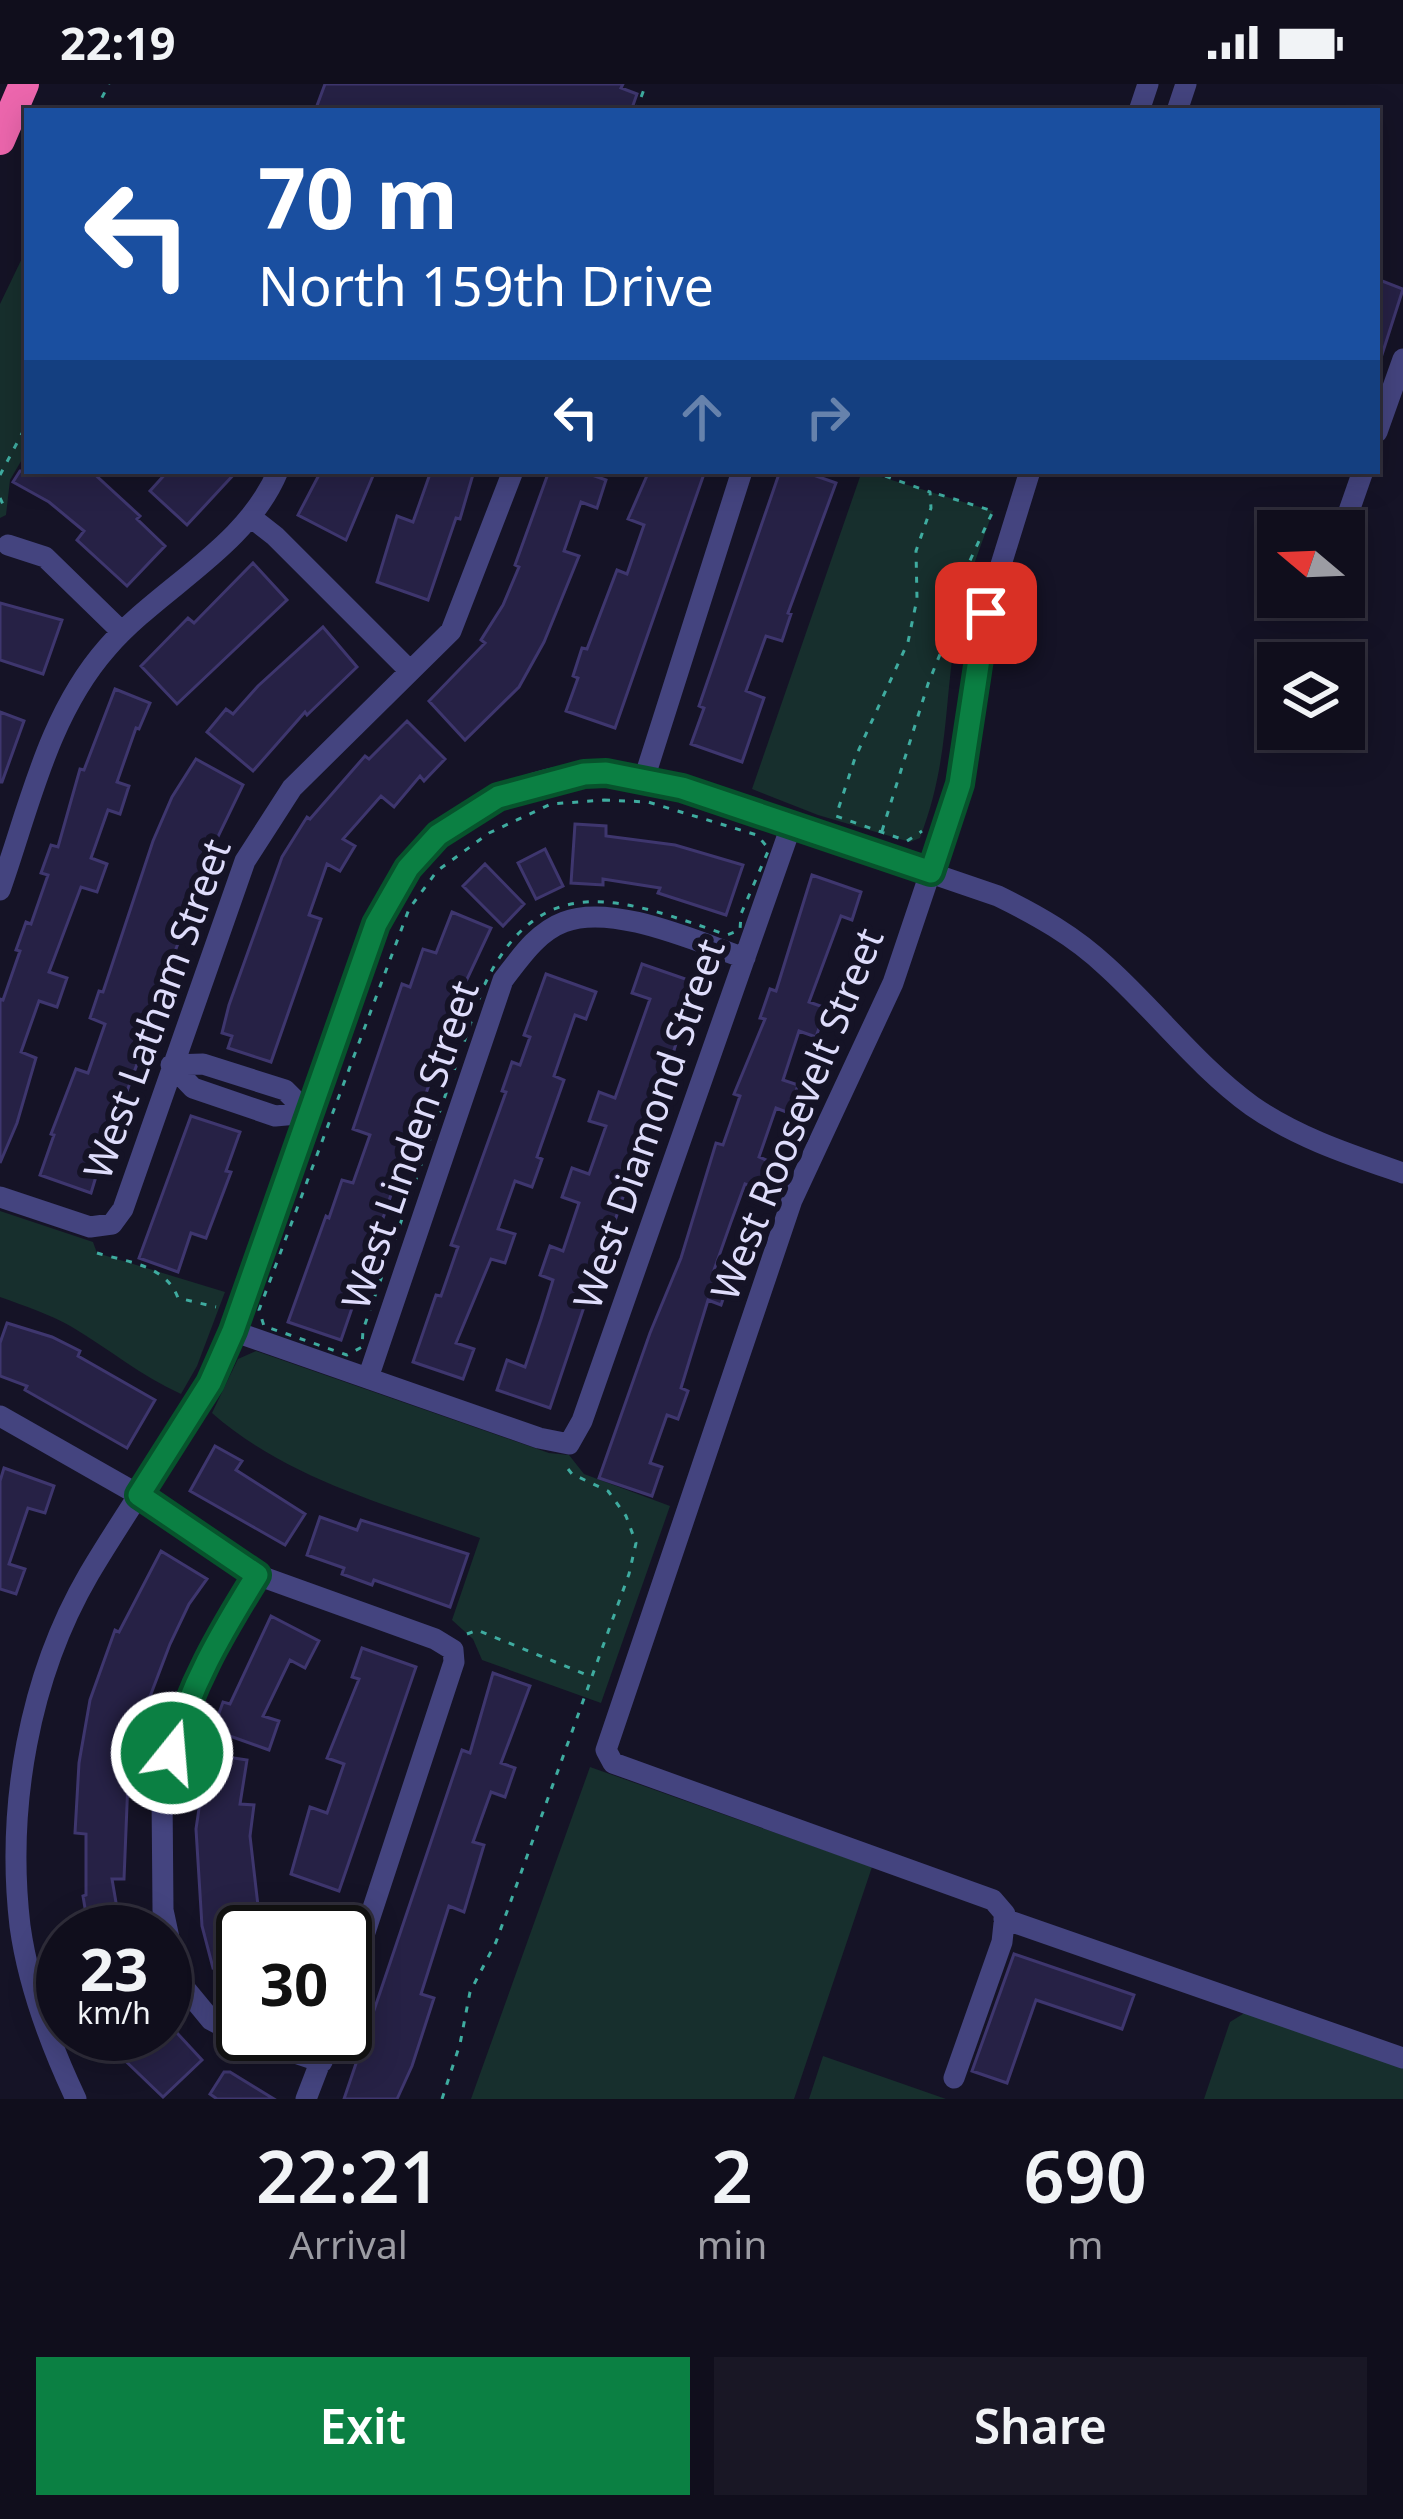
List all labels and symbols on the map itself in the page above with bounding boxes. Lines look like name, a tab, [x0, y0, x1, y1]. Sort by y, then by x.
north arrow	[1257, 510, 1365, 618]
pin	[935, 562, 1037, 664]
street label: West Latham Street	[69, 831, 242, 1186]
street label: West Roosevelt Street	[697, 920, 894, 1307]
street label: West Diamond Street	[559, 931, 736, 1316]
street label: West Linden Street	[328, 973, 490, 1316]
position arrow	[109, 1690, 235, 1816]
speed limit sign: 30	[216, 1905, 372, 2061]

